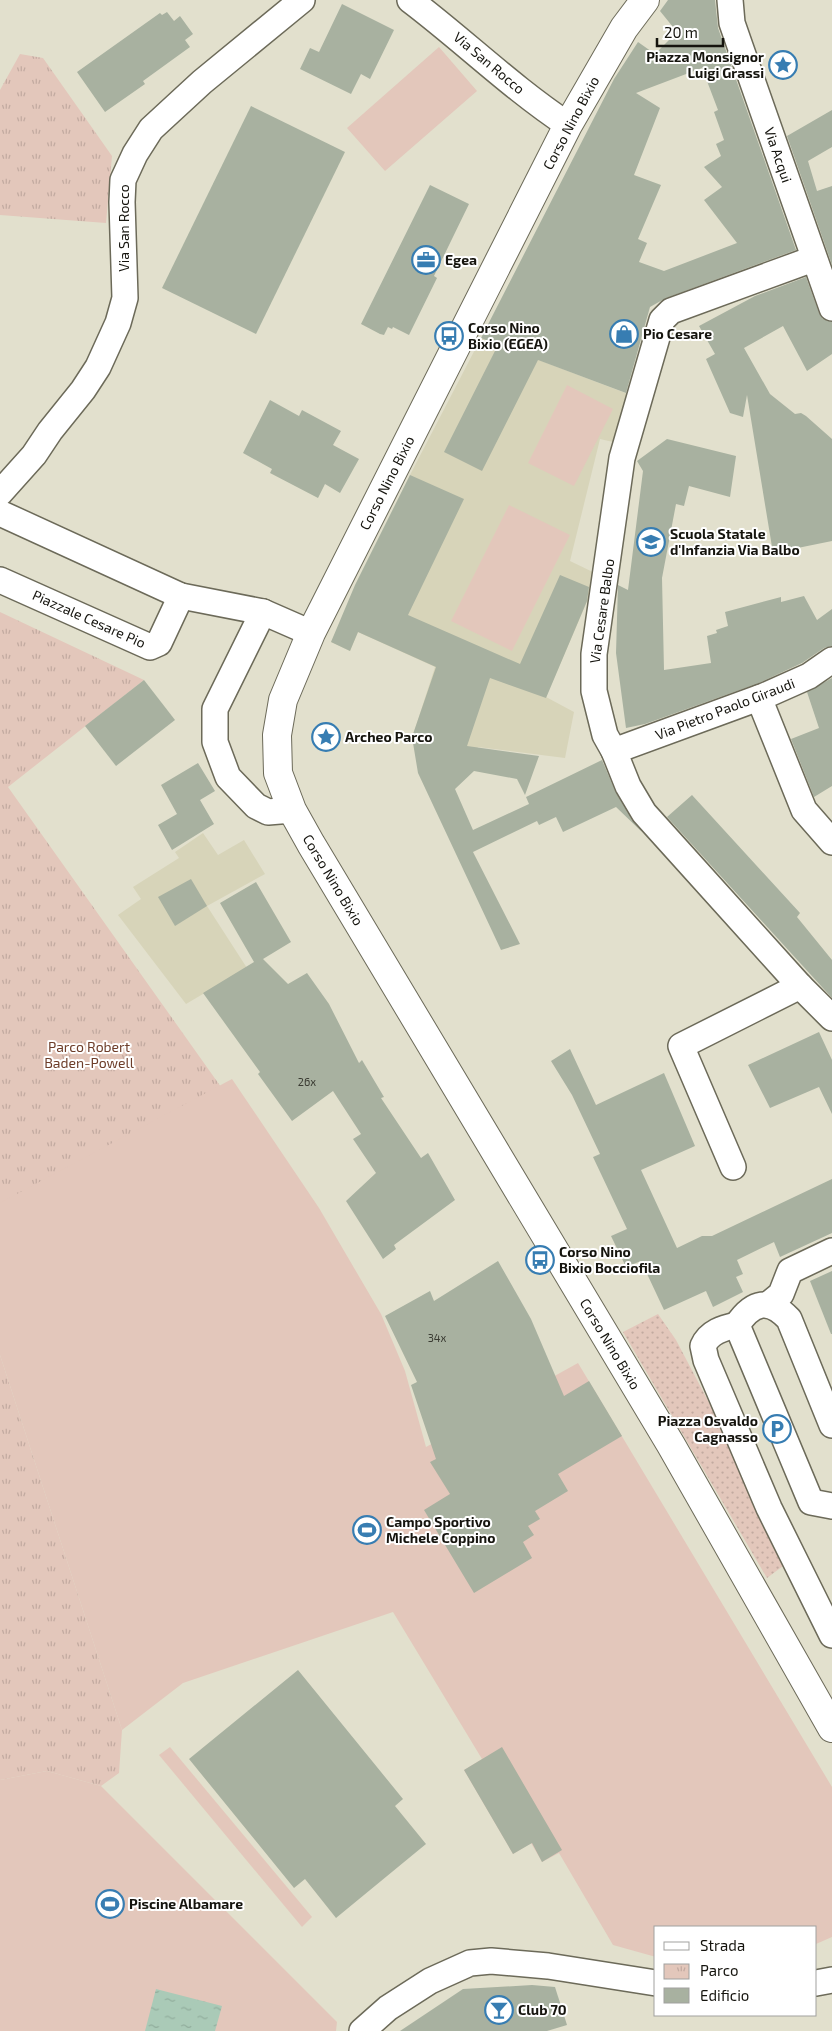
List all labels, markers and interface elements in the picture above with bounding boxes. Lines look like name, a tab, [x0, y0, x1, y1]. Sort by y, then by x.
scale bar	[657, 15, 723, 47]
text: 20 m	[664, 23, 698, 41]
street label: Via San Rocco	[450, 28, 528, 97]
place label: Piazza Monsignor Luigi Grassi	[646, 48, 764, 81]
place icon: Piazza Monsignor Luigi Grassi	[768, 50, 798, 80]
street label: Corso Nino Bixio	[539, 73, 602, 172]
street label: Via Acqui	[761, 125, 796, 185]
street label: Via San Rocco	[115, 184, 132, 272]
office icon: Egea	[411, 245, 441, 275]
place label: Egea	[445, 251, 477, 268]
place label: Corso Nino Bixio (EGEA)	[468, 319, 548, 352]
shop icon: Pio Cesare	[609, 319, 639, 349]
bus stop icon: Corso Nino Bixio (EGEA)	[434, 321, 464, 351]
place label: Pio Cesare	[643, 325, 712, 342]
street label: Corso Nino Bixio	[356, 433, 418, 533]
place label: Scuola Statale d'Infanzia Via Balbo	[670, 525, 800, 558]
school or university icon: Scuola Statale d'Infanzia Via Balbo	[636, 527, 666, 557]
street label: Via Cesare Balbo	[586, 557, 617, 664]
street label: Piazzale Cesare Pio	[30, 586, 149, 651]
street label: Via Pietro Paolo Giraudi	[653, 674, 797, 743]
place icon: Archeo Parco	[311, 722, 341, 752]
place label: Archeo Parco	[345, 728, 432, 745]
street label: Corso Nino Bixio	[300, 831, 367, 928]
park label: Parco Robert Baden-Powell	[44, 1038, 135, 1071]
house number: 26x	[298, 1075, 316, 1088]
place label: Corso Nino Bixio Bocciofila	[559, 1243, 660, 1276]
bus stop icon: Corso Nino Bixio Bocciofila	[525, 1245, 555, 1275]
street label: Corso Nino Bixio	[577, 1295, 644, 1392]
house number: 34x	[428, 1331, 447, 1344]
place label: Piazza Osvaldo Cagnasso	[658, 1412, 758, 1445]
parking icon: Piazza Osvaldo Cagnasso	[762, 1414, 792, 1444]
place label: Campo Sportivo Michele Coppino	[386, 1513, 495, 1546]
sports icon: Campo Sportivo Michele Coppino	[352, 1515, 382, 1545]
sports icon: Piscine Albamare	[95, 1889, 125, 1919]
place label: Piscine Albamare	[129, 1895, 243, 1912]
legend	[654, 1926, 817, 2016]
text: Strada	[700, 1936, 745, 1954]
text: Parco	[700, 1961, 739, 1979]
text: Edificio	[700, 1986, 749, 2004]
bar icon: Club 70	[484, 1995, 514, 2025]
place label: Club 70	[518, 2001, 567, 2018]

